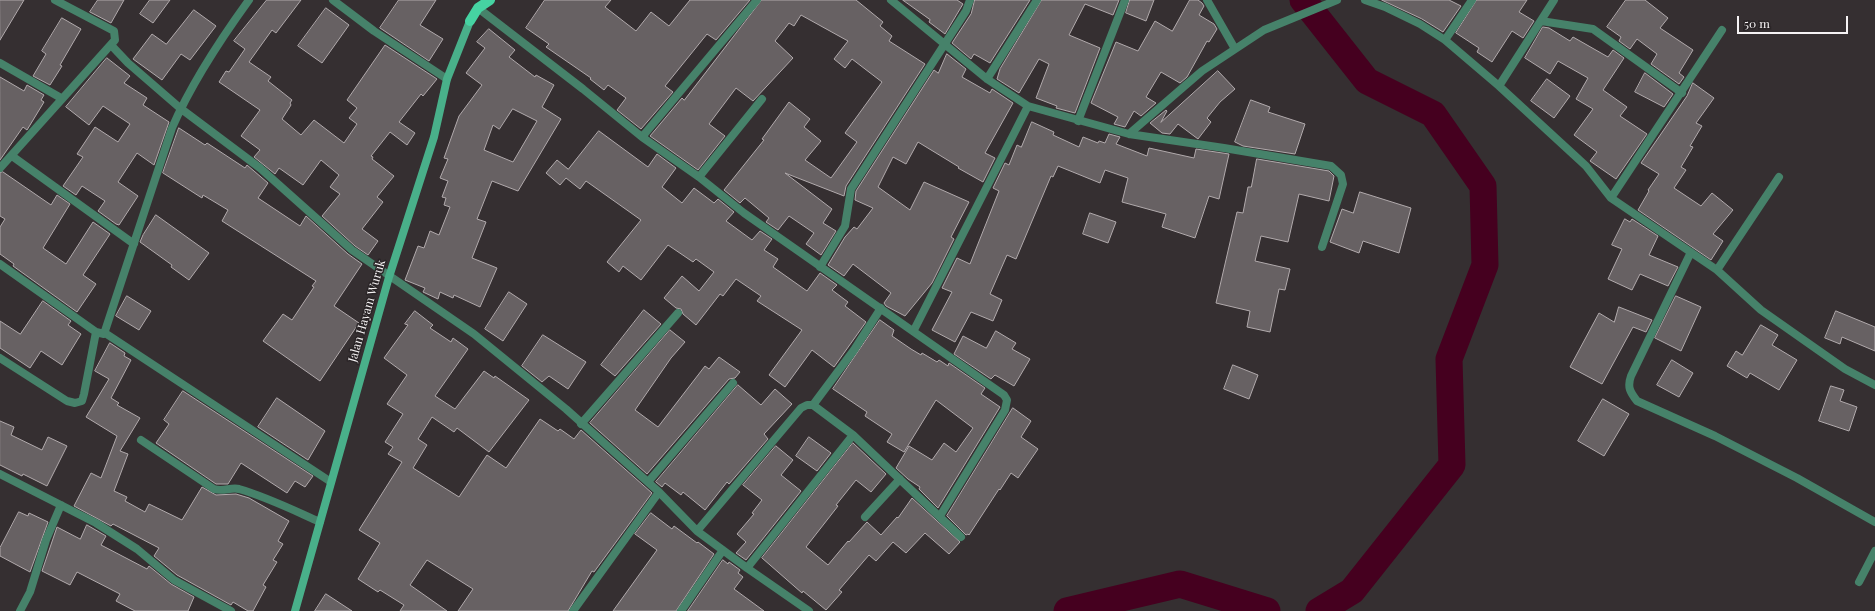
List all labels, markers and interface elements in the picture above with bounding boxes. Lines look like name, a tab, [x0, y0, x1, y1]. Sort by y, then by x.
scale bar	[1739, 8, 1850, 34]
text: 50 m	[1744, 15, 1770, 31]
street label: Jalan Hayam Wuruk	[345, 258, 389, 364]

